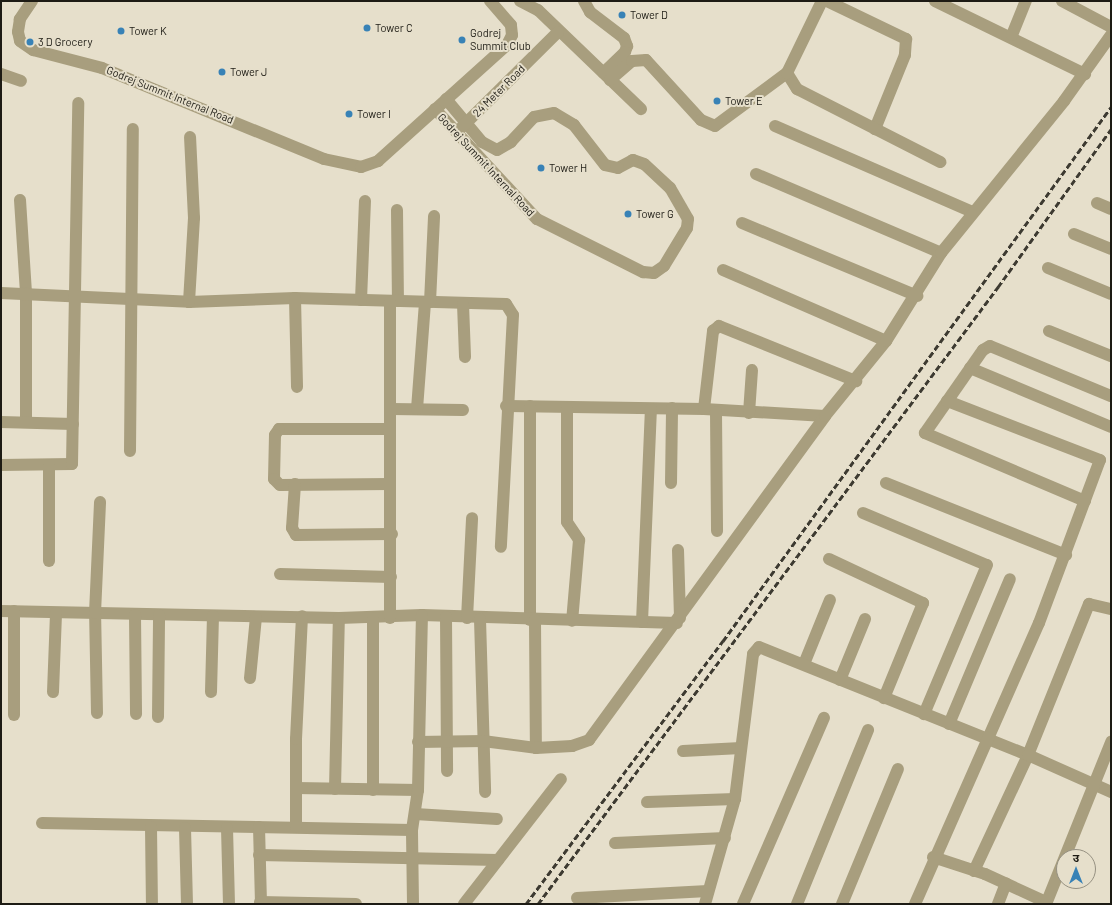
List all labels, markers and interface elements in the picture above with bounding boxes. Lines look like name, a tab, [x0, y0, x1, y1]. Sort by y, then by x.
place label: Tower D	[630, 8, 668, 22]
marker: Tower D	[617, 10, 627, 20]
place label: Tower C	[375, 21, 413, 35]
marker: Tower C	[362, 23, 372, 33]
place label: Tower K	[129, 24, 167, 38]
marker: Tower K	[116, 26, 126, 36]
place label: Godrej Summit Club	[470, 27, 531, 53]
place label: 3 D Grocery	[38, 35, 92, 49]
marker: Godrej Summit Club	[457, 35, 467, 45]
marker: 3 D Grocery	[25, 37, 35, 47]
street label: 24 Meter Road	[470, 62, 528, 120]
street label: Godrej Summit Internal Road	[104, 63, 236, 127]
place label: Tower J	[230, 65, 267, 79]
marker: Tower J	[217, 67, 227, 77]
place label: Tower E	[725, 94, 763, 108]
marker: Tower E	[712, 96, 722, 106]
place label: Tower I	[357, 107, 391, 121]
marker: Tower I	[344, 109, 354, 119]
street label: Godrej Summit Internal Road	[435, 111, 537, 219]
place label: Tower H	[549, 161, 587, 175]
marker: Tower H	[536, 163, 546, 173]
place label: Tower G	[636, 207, 674, 221]
marker: Tower G	[623, 209, 633, 219]
north arrow	[1056, 849, 1096, 889]
text: उ	[1073, 851, 1079, 864]

